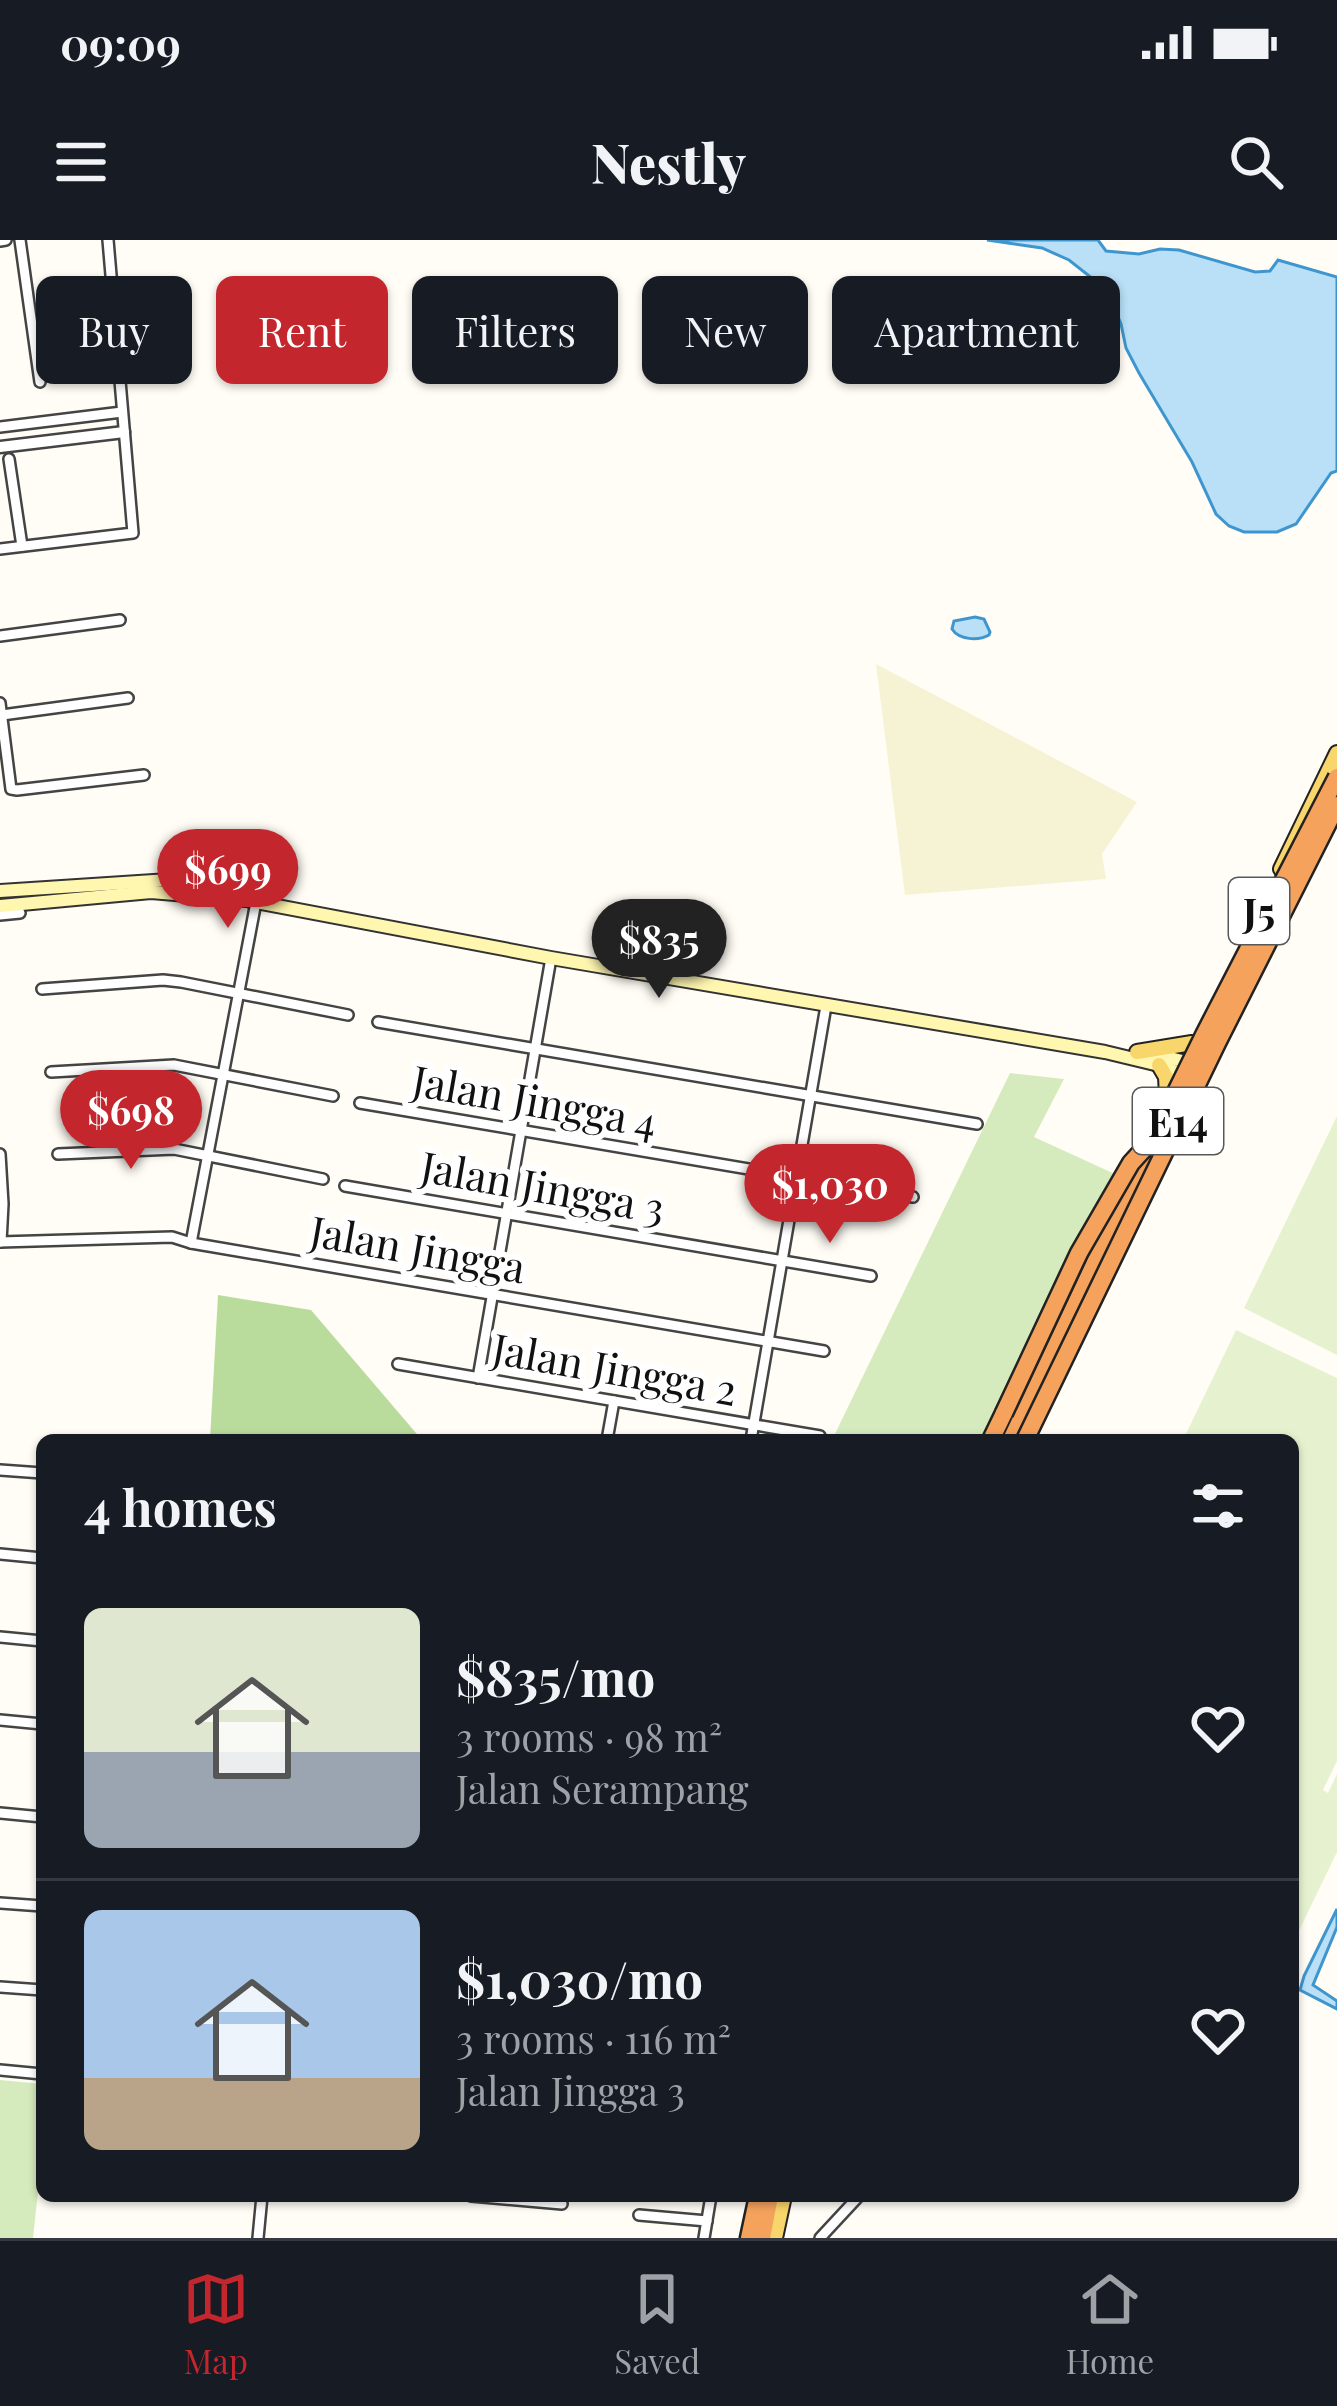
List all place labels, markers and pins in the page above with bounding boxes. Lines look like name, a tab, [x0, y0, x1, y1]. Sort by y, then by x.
pin: $699	[157, 829, 299, 931]
pin: $835	[588, 899, 730, 1001]
pin: $698	[60, 1070, 202, 1172]
pin: $1,030	[732, 1144, 928, 1246]

